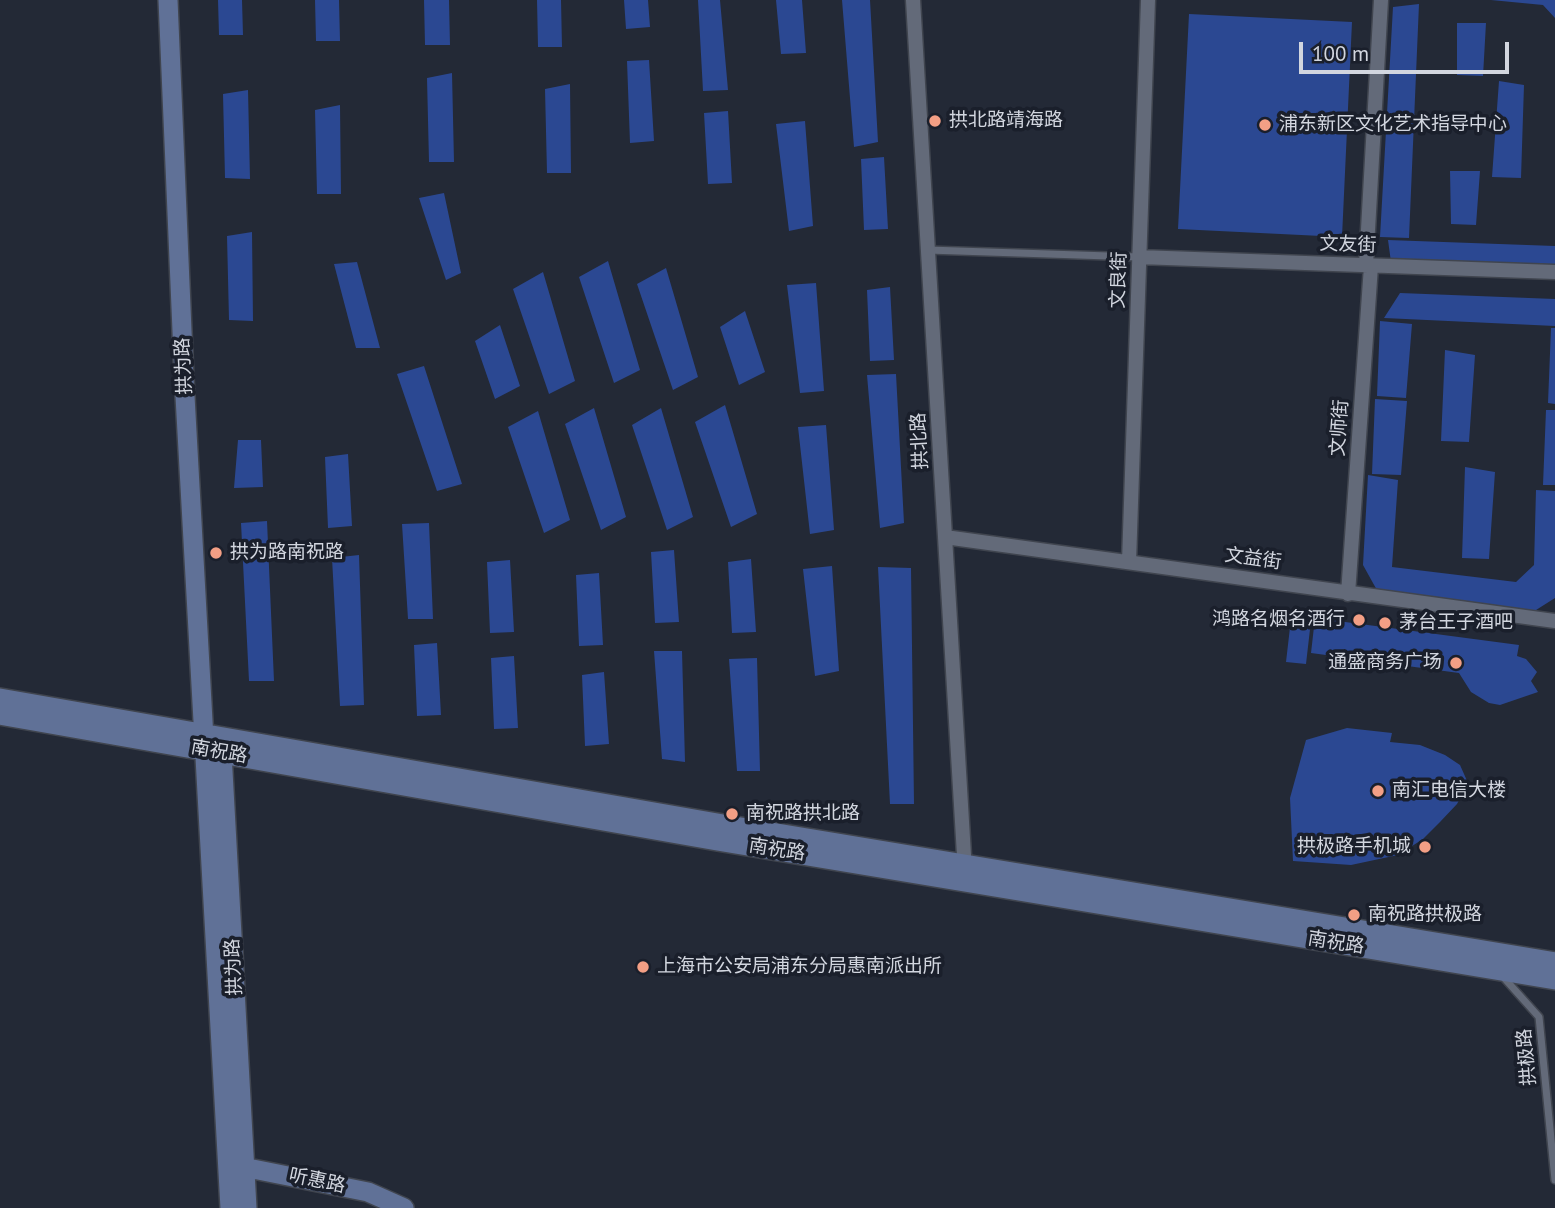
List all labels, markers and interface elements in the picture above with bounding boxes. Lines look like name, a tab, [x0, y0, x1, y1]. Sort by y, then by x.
scale bar	[1303, 28, 1513, 72]
text: 100 m	[1312, 40, 1369, 67]
place label: 拱北路靖海路	[949, 110, 1063, 132]
marker: 拱北路靖海路	[927, 113, 943, 129]
place label: 浦东新区文化艺术指导中心	[1279, 114, 1507, 136]
marker: 浦东新区文化艺术指导中心	[1257, 117, 1273, 133]
street label: 文友街	[1319, 233, 1377, 257]
street label: 文良街	[1107, 251, 1131, 309]
street label: 拱为路	[171, 337, 197, 395]
street label: 文师街	[1327, 399, 1353, 457]
street label: 拱北路	[907, 412, 933, 470]
place label: 拱为路南祝路	[230, 542, 344, 564]
street label: 文益街	[1223, 544, 1283, 574]
marker: 拱为路南祝路	[208, 545, 224, 561]
place label: 鸿路名烟名酒行	[1212, 609, 1345, 631]
marker: 鸿路名烟名酒行	[1351, 612, 1367, 628]
place label: 茅台王子酒吧	[1399, 612, 1513, 634]
marker: 茅台王子酒吧	[1377, 615, 1393, 631]
place label: 通盛商务广场	[1328, 652, 1442, 674]
marker: 通盛商务广场	[1448, 655, 1464, 671]
street label: 南祝路	[189, 736, 249, 768]
place label: 南汇电信大楼	[1392, 780, 1506, 802]
marker: 南汇电信大楼	[1370, 783, 1386, 799]
place label: 南祝路拱北路	[746, 803, 860, 825]
marker: 南祝路拱北路	[724, 806, 740, 822]
street label: 南祝路	[747, 834, 807, 866]
place label: 拱极路手机城	[1297, 836, 1411, 858]
marker: 拱极路手机城	[1417, 839, 1433, 855]
place label: 南祝路拱极路	[1368, 904, 1482, 926]
marker: 南祝路拱极路	[1346, 907, 1362, 923]
street label: 南祝路	[1306, 927, 1366, 959]
street label: 拱为路	[221, 938, 247, 996]
place label: 上海市公安局浦东分局惠南派出所	[657, 956, 942, 978]
marker: 上海市公安局浦东分局惠南派出所	[635, 959, 651, 975]
street label: 拱极路	[1513, 1028, 1541, 1086]
street label: 听惠路	[287, 1164, 347, 1198]

